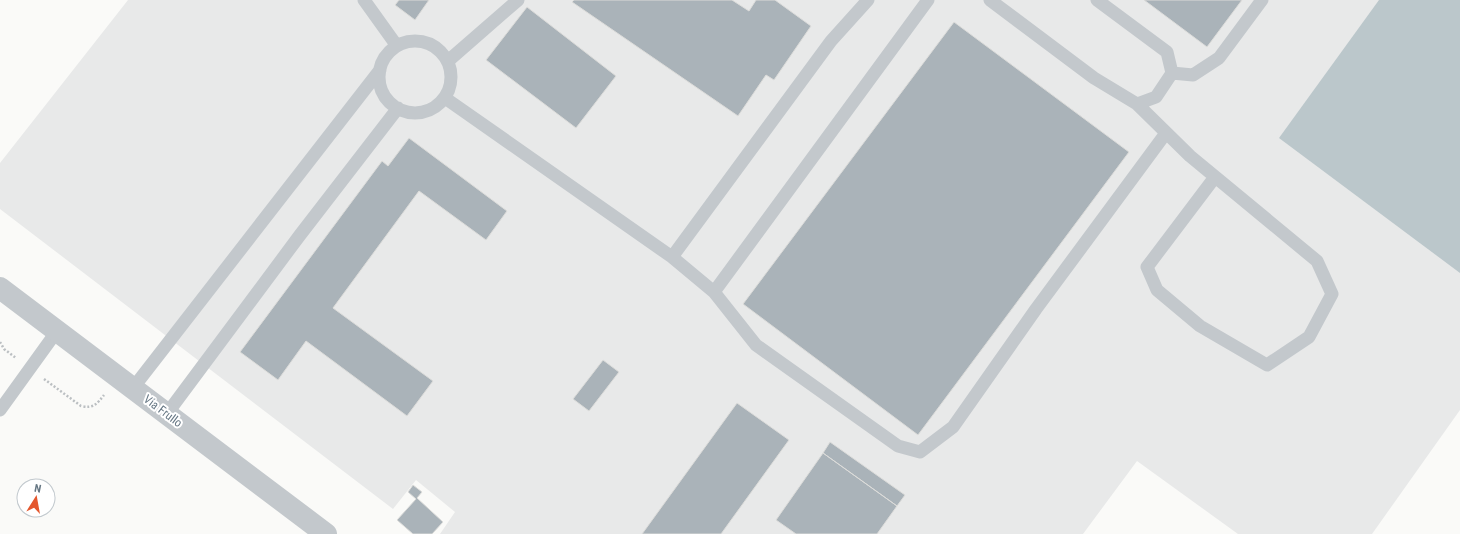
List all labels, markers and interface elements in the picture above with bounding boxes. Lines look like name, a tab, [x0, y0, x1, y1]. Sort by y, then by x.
street label: Via Frullo	[141, 392, 185, 430]
north arrow	[16, 478, 56, 518]
text: N	[33, 482, 43, 496]

